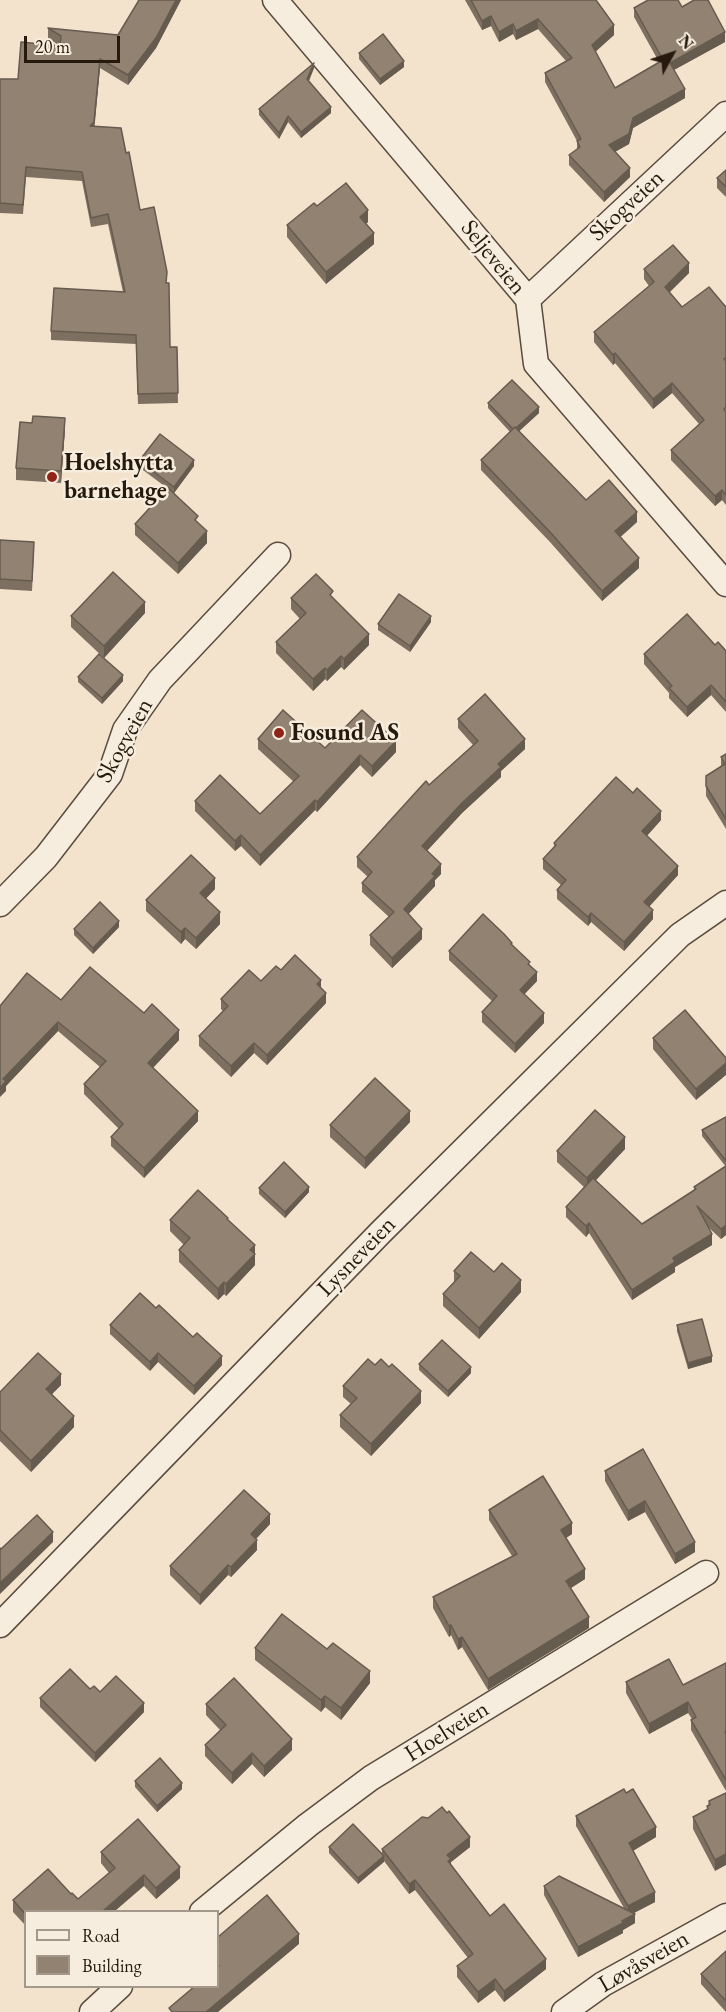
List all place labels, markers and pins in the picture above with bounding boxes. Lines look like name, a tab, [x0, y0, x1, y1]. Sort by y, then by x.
place label: Hoelshytta barnehage	[64, 449, 174, 505]
marker: Hoelshytta barnehage	[45, 470, 59, 484]
place label: Fosund AS	[291, 719, 399, 747]
marker: Fosund AS	[272, 726, 286, 740]

